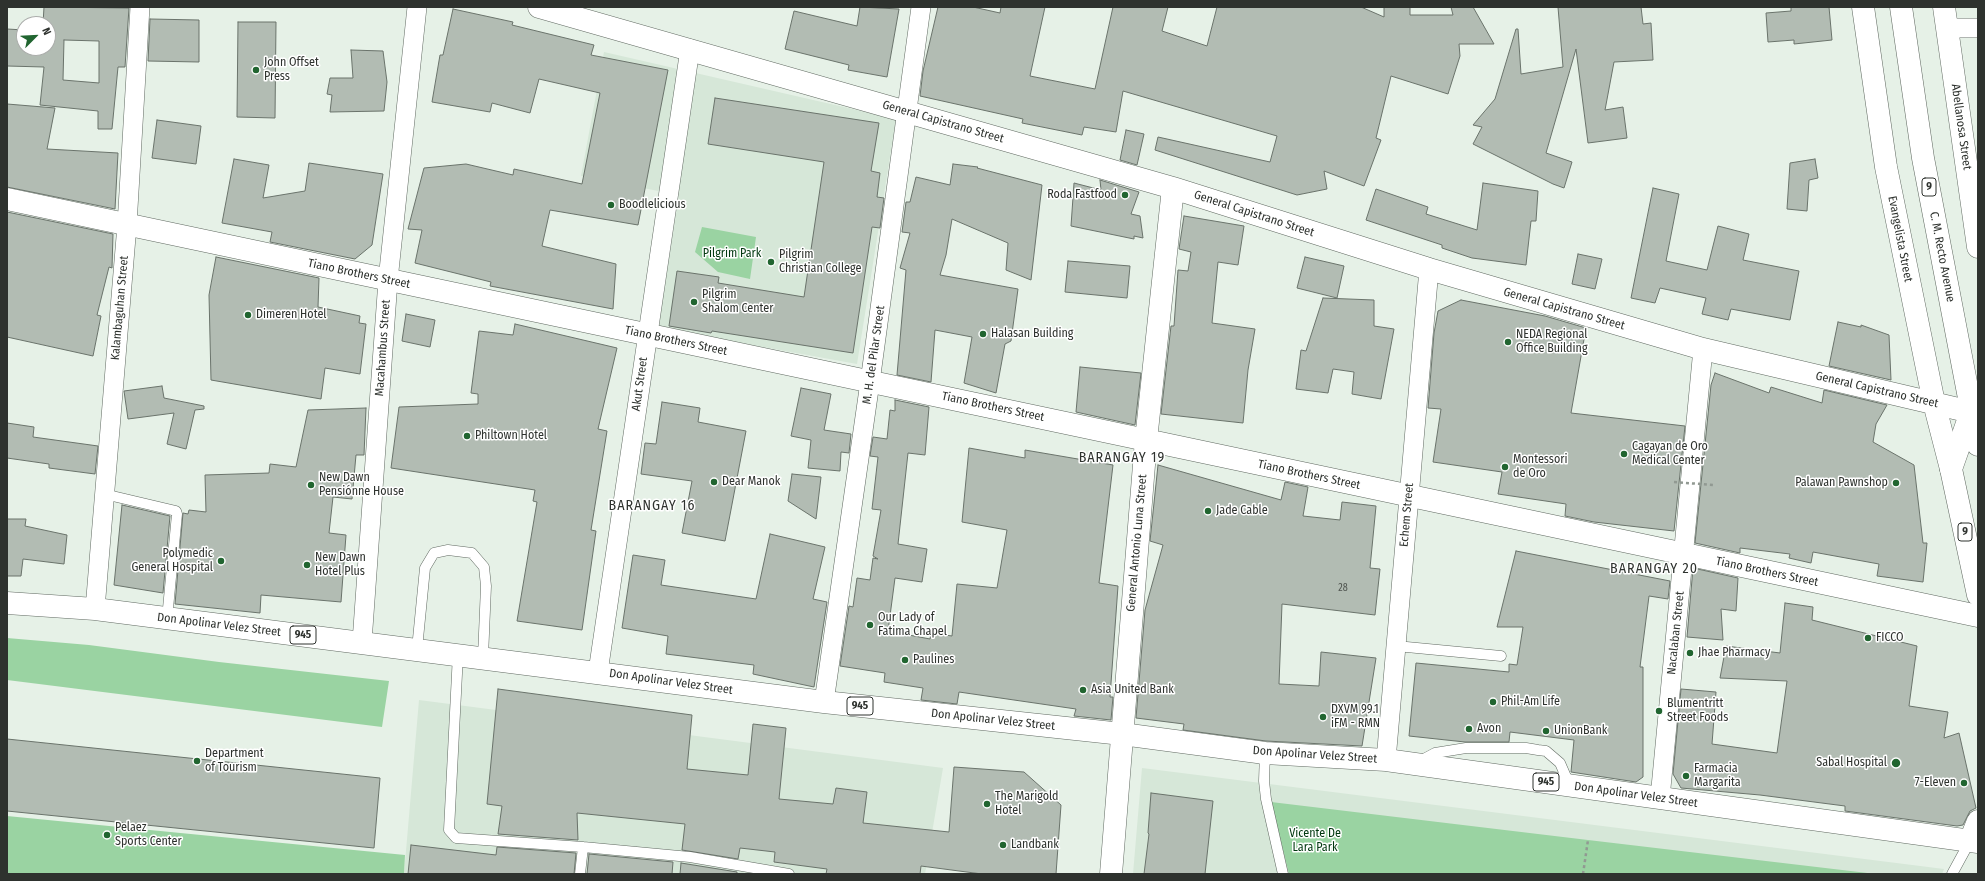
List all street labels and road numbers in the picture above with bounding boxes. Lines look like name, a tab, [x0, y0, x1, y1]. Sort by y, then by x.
street label: Abellanosa Street	[1948, 83, 1974, 171]
street label: General Capistrano Street	[881, 98, 1005, 146]
road number: 9	[1922, 178, 1936, 196]
street label: General Capistrano Street	[1192, 188, 1316, 240]
street label: Evangelista Street	[1885, 195, 1915, 283]
street label: C. M. Recto Avenue	[1926, 211, 1958, 303]
street label: Kalambaguhan Street	[108, 255, 132, 361]
street label: Tiano Brothers Street	[306, 256, 412, 292]
street label: General Capistrano Street	[1502, 285, 1626, 333]
street label: Macahambus Street	[372, 299, 394, 397]
street label: M. H. del Pilar Street	[860, 305, 888, 405]
street label: Tiano Brothers Street	[623, 323, 729, 359]
street label: Akut Street	[629, 356, 651, 412]
street label: General Capistrano Street	[1814, 369, 1940, 411]
street label: Tiano Brothers Street	[940, 389, 1046, 425]
street label: Tiano Brothers Street	[1256, 457, 1362, 493]
street label: General Antonio Luna Street	[1124, 474, 1150, 612]
street label: Echem Street	[1397, 482, 1417, 548]
road number: 9	[1958, 523, 1972, 541]
street label: Tiano Brothers Street	[1714, 554, 1820, 590]
street label: Nacalaban Street	[1664, 591, 1688, 675]
street label: Don Apolinar Velez Street	[156, 610, 282, 640]
road number: 945	[290, 626, 316, 644]
street label: Don Apolinar Velez Street	[608, 666, 734, 698]
road number: 945	[847, 697, 873, 715]
street label: Don Apolinar Velez Street	[930, 706, 1056, 734]
street label: Don Apolinar Velez Street	[1252, 743, 1378, 767]
road number: 945	[1533, 773, 1559, 791]
street label: Don Apolinar Velez Street	[1573, 779, 1699, 811]

